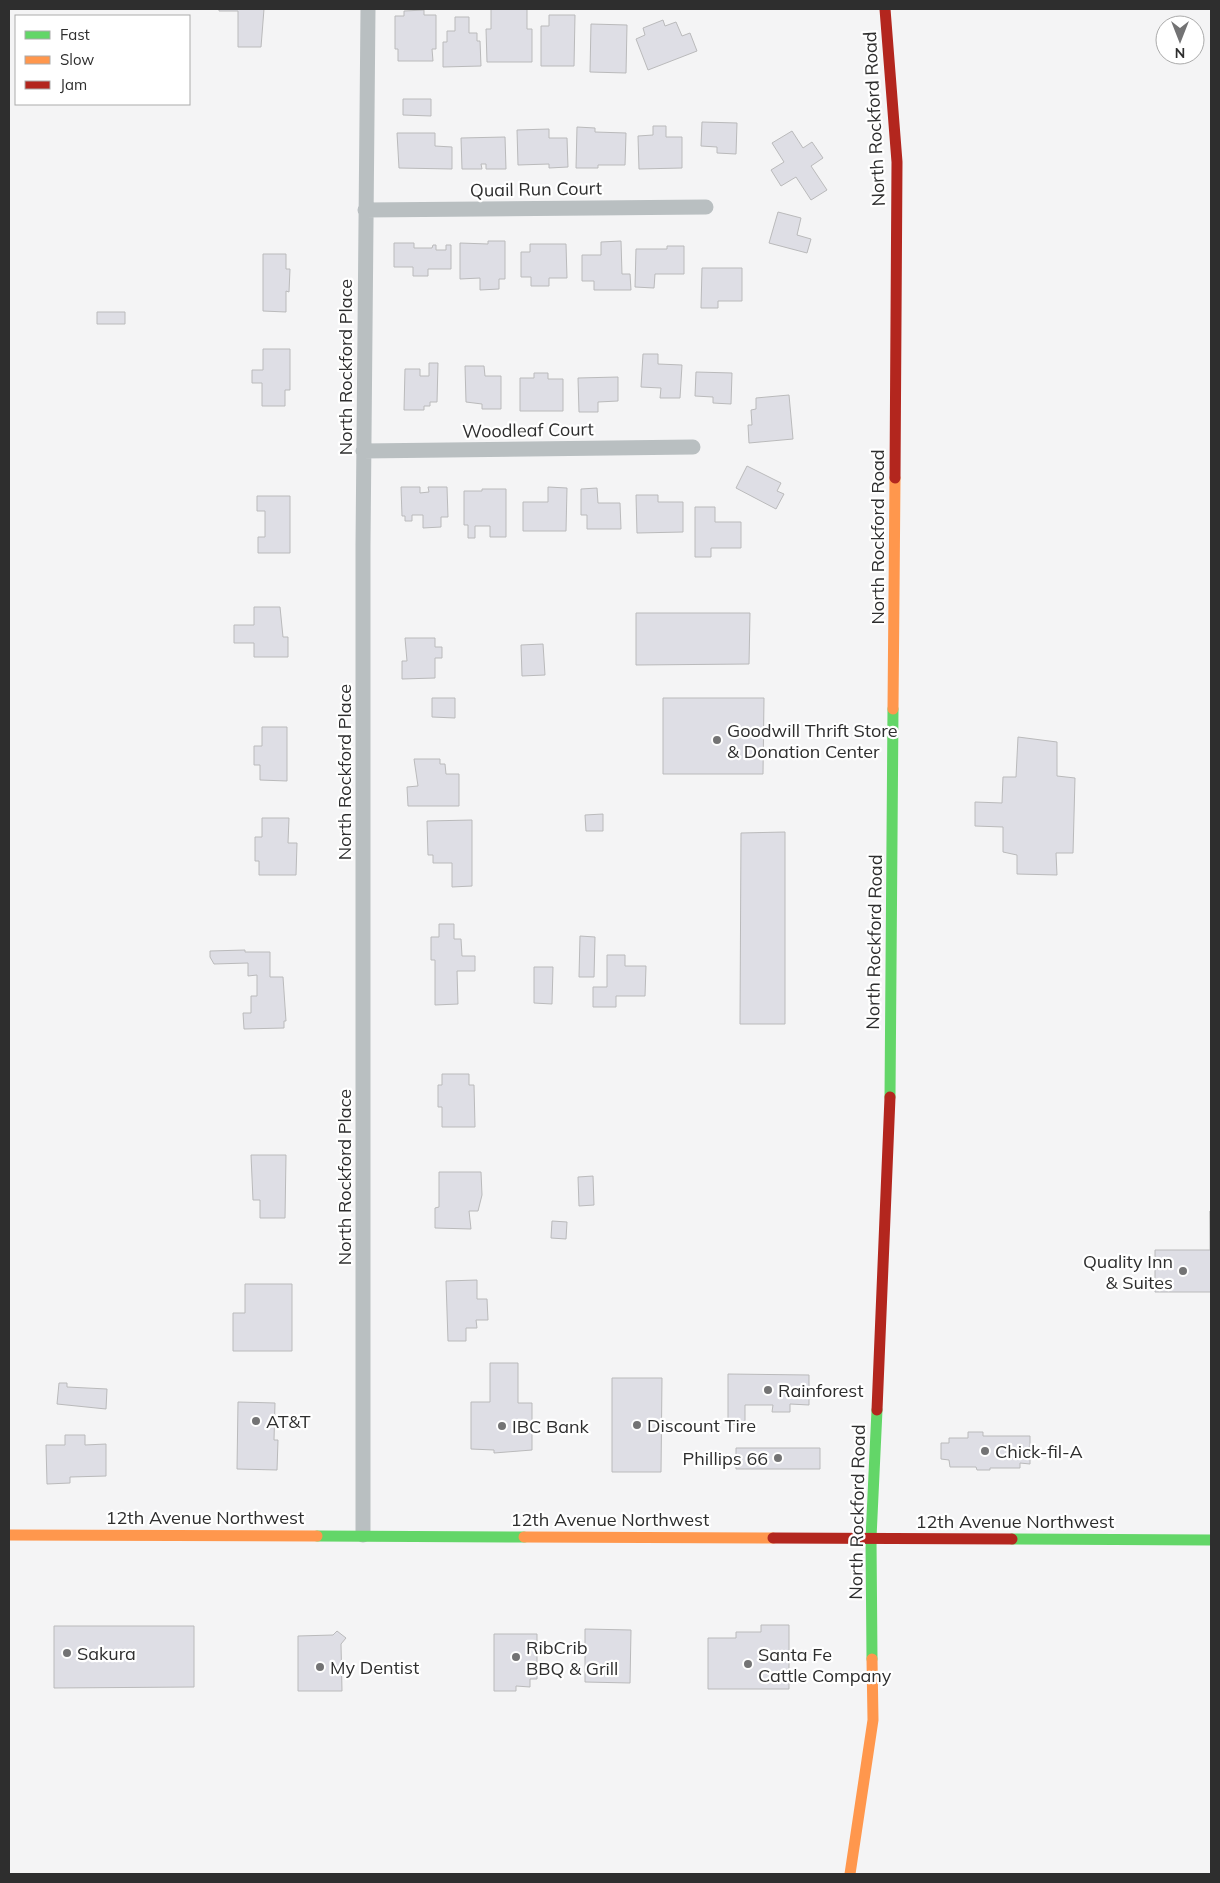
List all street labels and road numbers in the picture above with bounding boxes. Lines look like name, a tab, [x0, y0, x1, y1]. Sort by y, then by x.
street label: North Rockford Road	[858, 31, 890, 207]
street label: Quail Run Court	[470, 176, 602, 202]
street label: North Rockford Place	[334, 279, 357, 455]
street label: Woodleaf Court	[462, 417, 594, 443]
street label: North Rockford Road	[866, 449, 889, 625]
street label: North Rockford Place	[333, 684, 356, 860]
street label: North Rockford Road	[861, 854, 887, 1030]
street label: North Rockford Place	[333, 1089, 356, 1265]
street label: North Rockford Road	[844, 1424, 870, 1600]
street label: 12th Avenue Northwest	[106, 1506, 304, 1529]
street label: 12th Avenue Northwest	[511, 1508, 709, 1531]
street label: 12th Avenue Northwest	[916, 1510, 1114, 1533]

